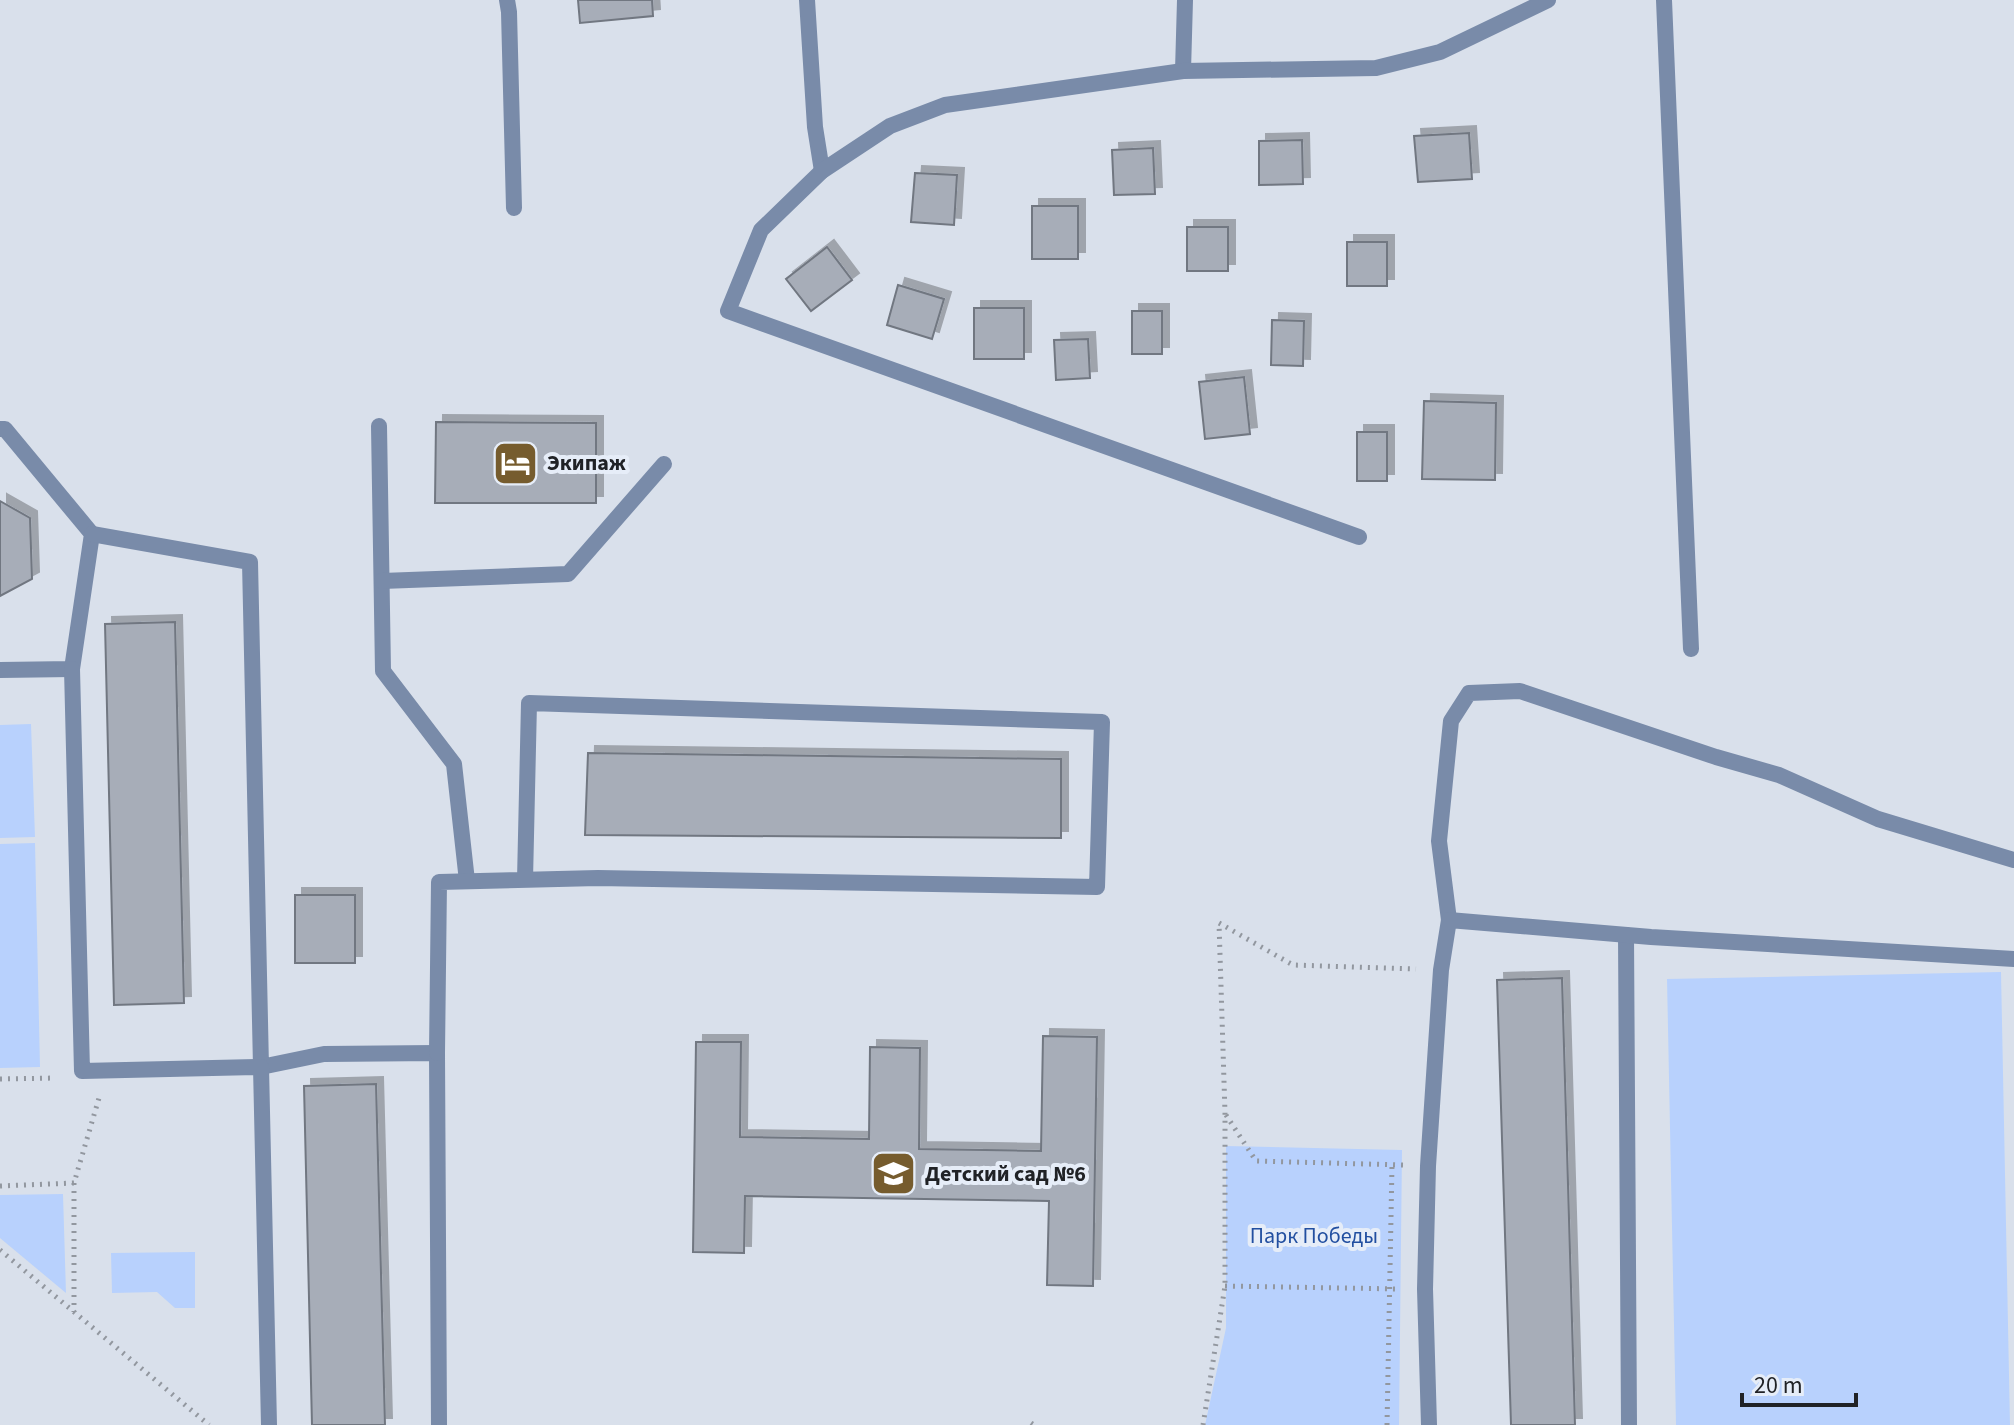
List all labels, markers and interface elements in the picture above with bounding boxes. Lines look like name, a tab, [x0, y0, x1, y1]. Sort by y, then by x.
hotel icon: Экипаж	[492, 439, 540, 487]
place label: Экипаж	[547, 447, 626, 479]
school or university icon: Детский сад №6	[870, 1150, 918, 1198]
place label: Детский сад №6	[925, 1158, 1086, 1190]
park label: Парк Победы	[1250, 1220, 1378, 1252]
scale bar	[1742, 1357, 1856, 1407]
text: 20 m	[1754, 1368, 1803, 1403]

